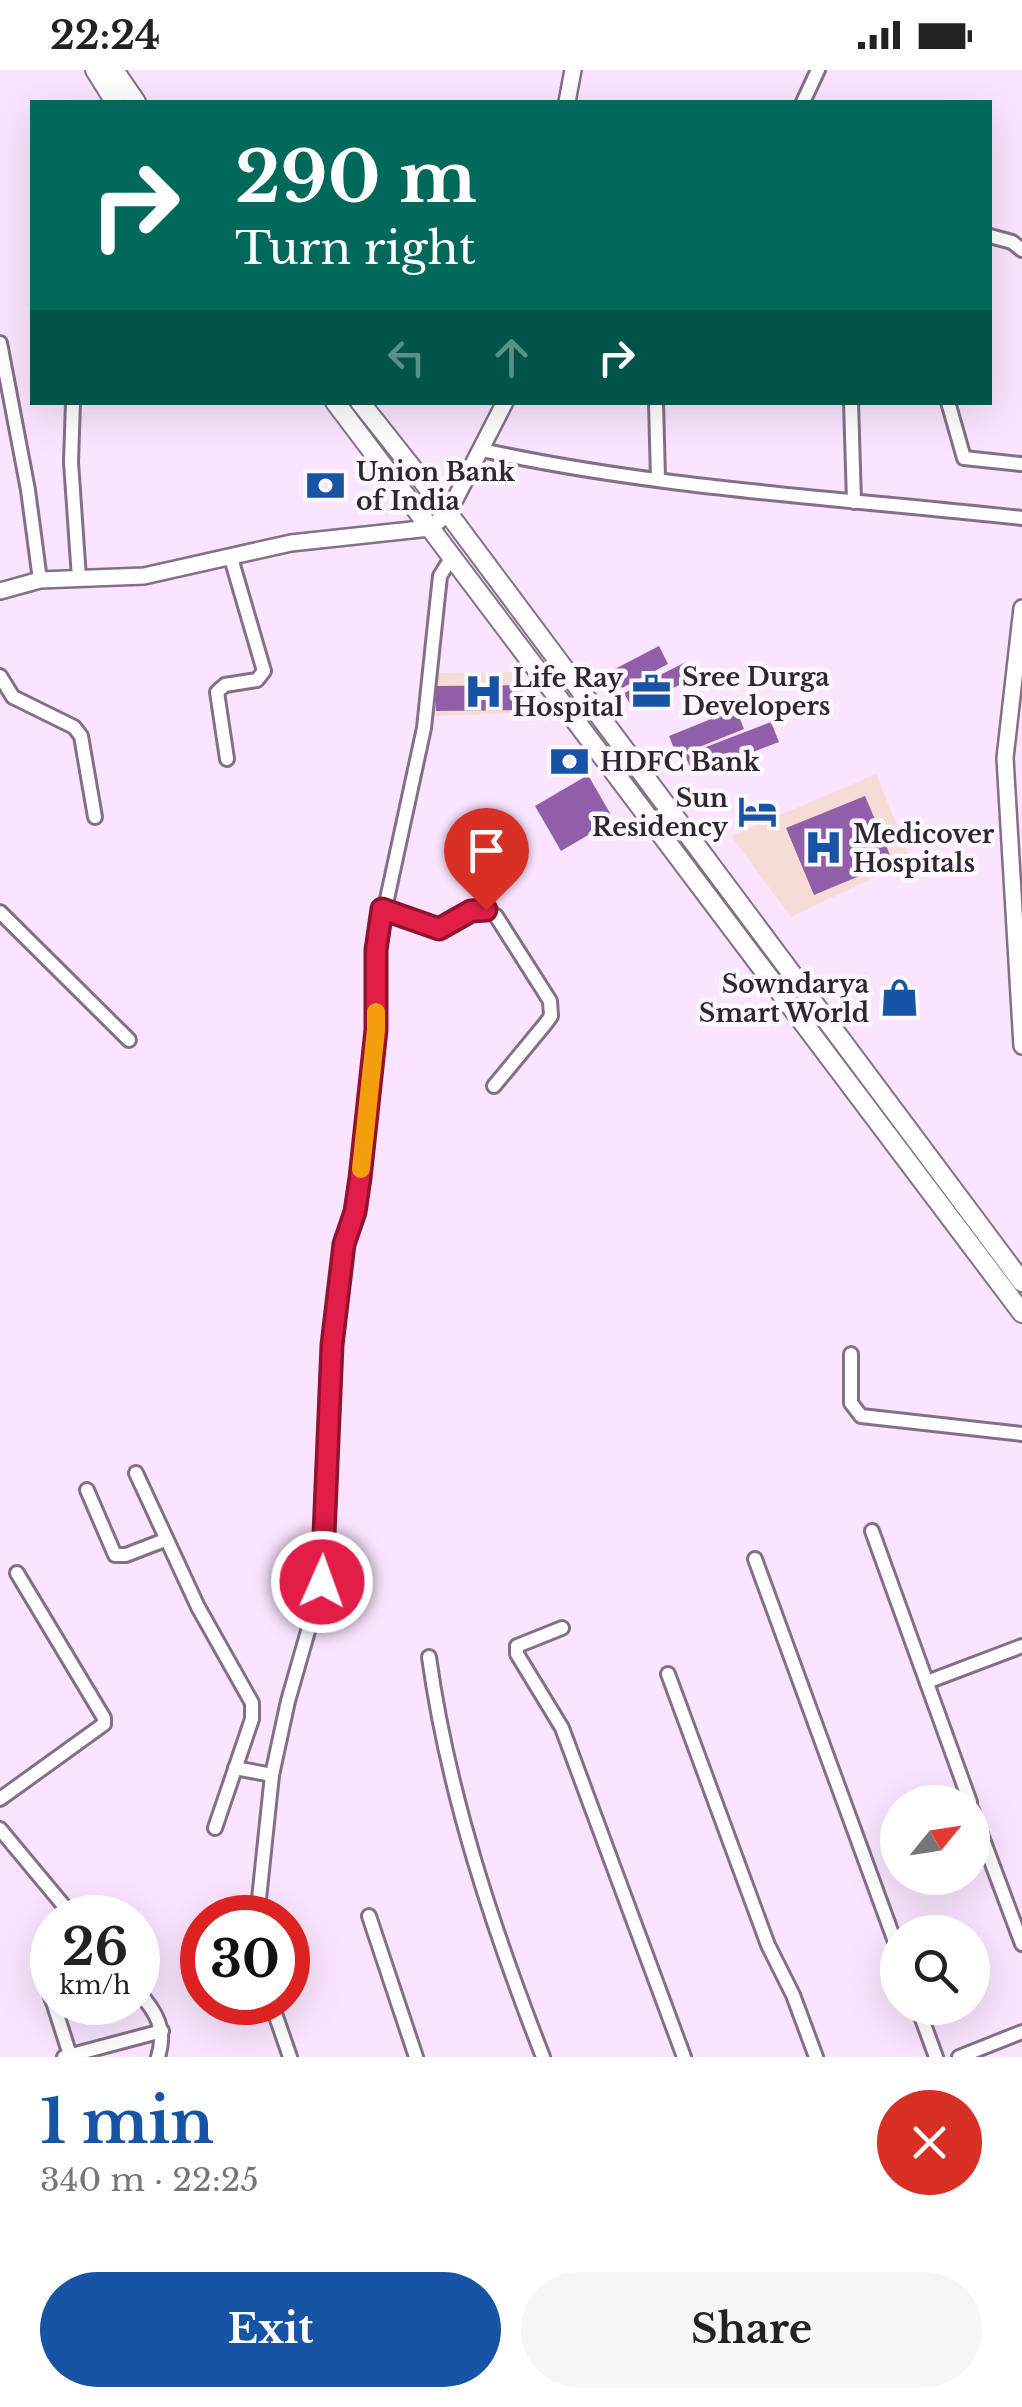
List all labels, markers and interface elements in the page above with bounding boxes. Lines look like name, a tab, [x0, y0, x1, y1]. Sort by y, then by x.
text: 22:24	[50, 12, 160, 59]
text: 290 m	[235, 134, 477, 221]
icon: right	[70, 140, 200, 270]
text: Turn right	[235, 220, 476, 276]
icon: left	[379, 330, 434, 385]
icon: ahead	[484, 330, 539, 385]
icon: right	[589, 330, 644, 385]
place label: Union Bank of India	[356, 457, 515, 517]
bank icon: Union Bank of India	[305, 465, 347, 507]
place label: Sree Durga Developers	[682, 662, 830, 722]
place label: Life Ray Hospital	[513, 663, 624, 723]
office icon: Sree Durga Developers	[631, 670, 673, 712]
hospital icon: Life Ray Hospital	[462, 671, 504, 713]
bank icon: HDFC Bank	[549, 741, 591, 783]
place label: HDFC Bank	[600, 747, 760, 778]
place label: Sun Residency	[592, 783, 729, 843]
hotel icon: Sun Residency	[737, 791, 779, 833]
pin	[444, 808, 529, 911]
place label: Medicover Hospitals	[853, 819, 995, 879]
icon: arrive	[459, 823, 514, 878]
hospital icon: Medicover Hospitals	[802, 827, 844, 869]
place label: Sowndarya Smart World	[699, 969, 870, 1029]
shop icon: Sowndarya Smart World	[878, 977, 920, 1019]
position arrow	[270, 1530, 374, 1634]
north arrow	[880, 1785, 990, 1895]
map controls	[880, 1785, 990, 2025]
speed limit sign: 30	[180, 1895, 310, 2025]
button: search	[880, 1915, 990, 2025]
text: 26	[62, 1916, 128, 1979]
text: km/h	[60, 1970, 130, 2001]
text: 1 min	[40, 2085, 214, 2159]
button: close	[877, 2090, 982, 2195]
text: 340 m · 22:25	[40, 2160, 259, 2200]
button: Exit	[40, 2272, 501, 2387]
button: Share	[521, 2272, 982, 2387]

